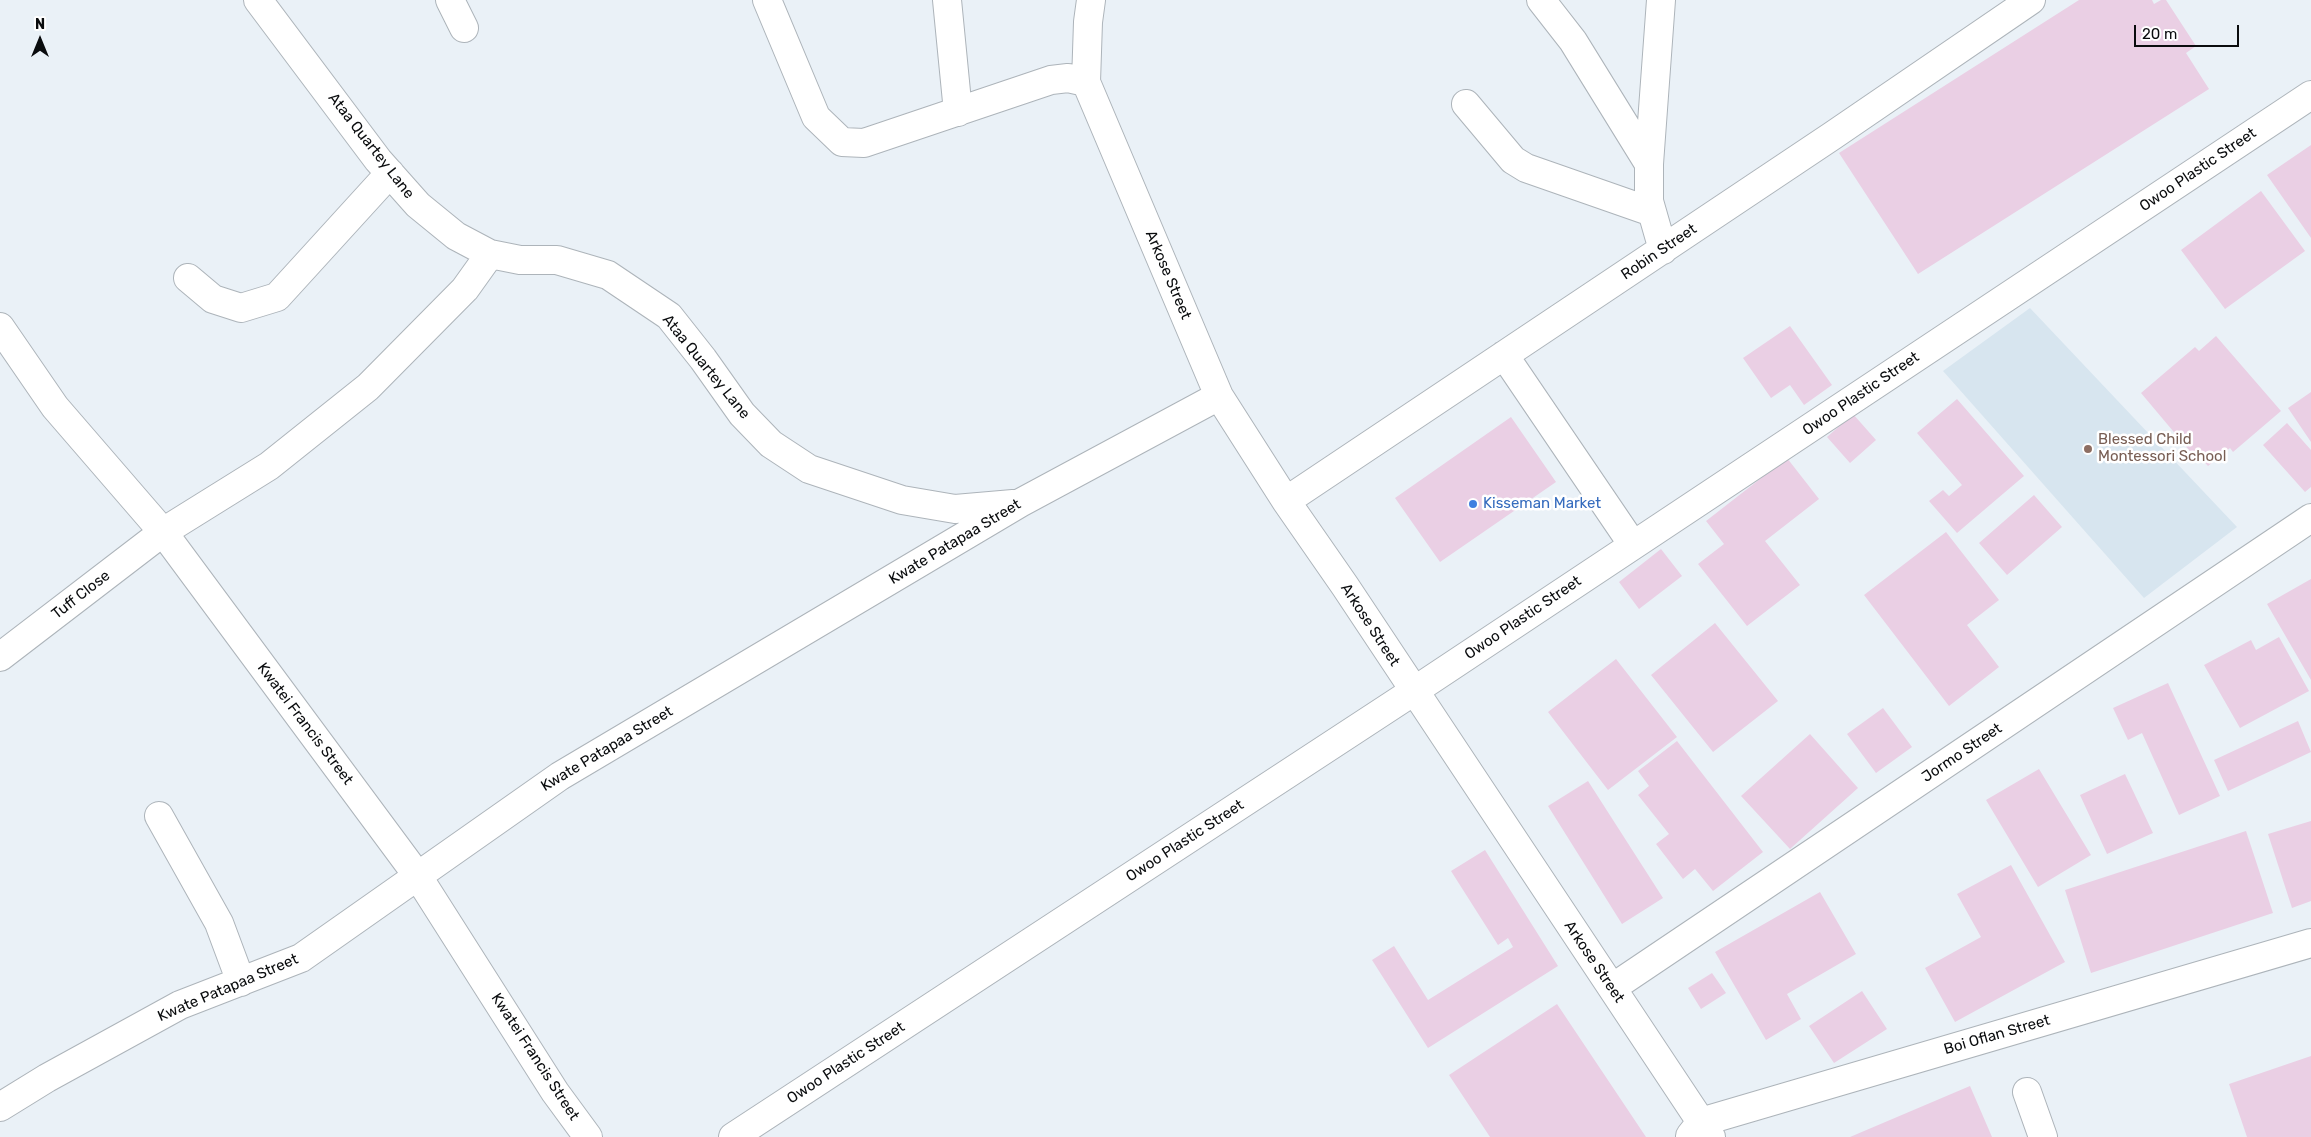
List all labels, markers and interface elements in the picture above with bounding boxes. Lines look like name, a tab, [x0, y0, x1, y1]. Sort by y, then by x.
north arrow	[15, 15, 65, 65]
scale bar	[2136, 15, 2241, 47]
text: N	[35, 16, 45, 33]
text: 20 m	[2142, 25, 2177, 43]
street label: Ataa Quartey Lane	[324, 90, 418, 202]
street label: Owoo Plastic Street	[2136, 124, 2260, 216]
street label: Robin Street	[1618, 220, 1700, 284]
street label: Arkose Street	[1141, 228, 1195, 322]
street label: Ataa Quartey Lane	[658, 311, 754, 423]
street label: Owoo Plastic Street	[1799, 348, 1923, 440]
place label: Blessed Child Montessori School	[2098, 431, 2226, 466]
marker: Blessed Child Montessori School	[2082, 443, 2094, 455]
street label: Kwate Patapaa Street	[886, 495, 1024, 589]
place label: Kisseman Market	[1483, 495, 1601, 513]
marker: Kisseman Market	[1467, 498, 1479, 510]
street label: Tuff Close	[48, 567, 114, 623]
street label: Owoo Plastic Street	[1461, 572, 1585, 664]
street label: Arkose Street	[1337, 580, 1403, 670]
street label: Kwatei Francis Street	[253, 659, 357, 789]
street label: Kwate Patapaa Street	[538, 702, 676, 796]
street label: Jormo Street	[1918, 720, 2006, 786]
street label: Owoo Plastic Street	[1123, 796, 1247, 886]
street label: Arkose Street	[1560, 918, 1628, 1006]
street label: Kwate Patapaa Street	[155, 950, 301, 1026]
street label: Kwatei Francis Street	[487, 990, 583, 1124]
street label: Boi Oflan Street	[1942, 1011, 2052, 1059]
street label: Owoo Plastic Street	[784, 1018, 908, 1108]

